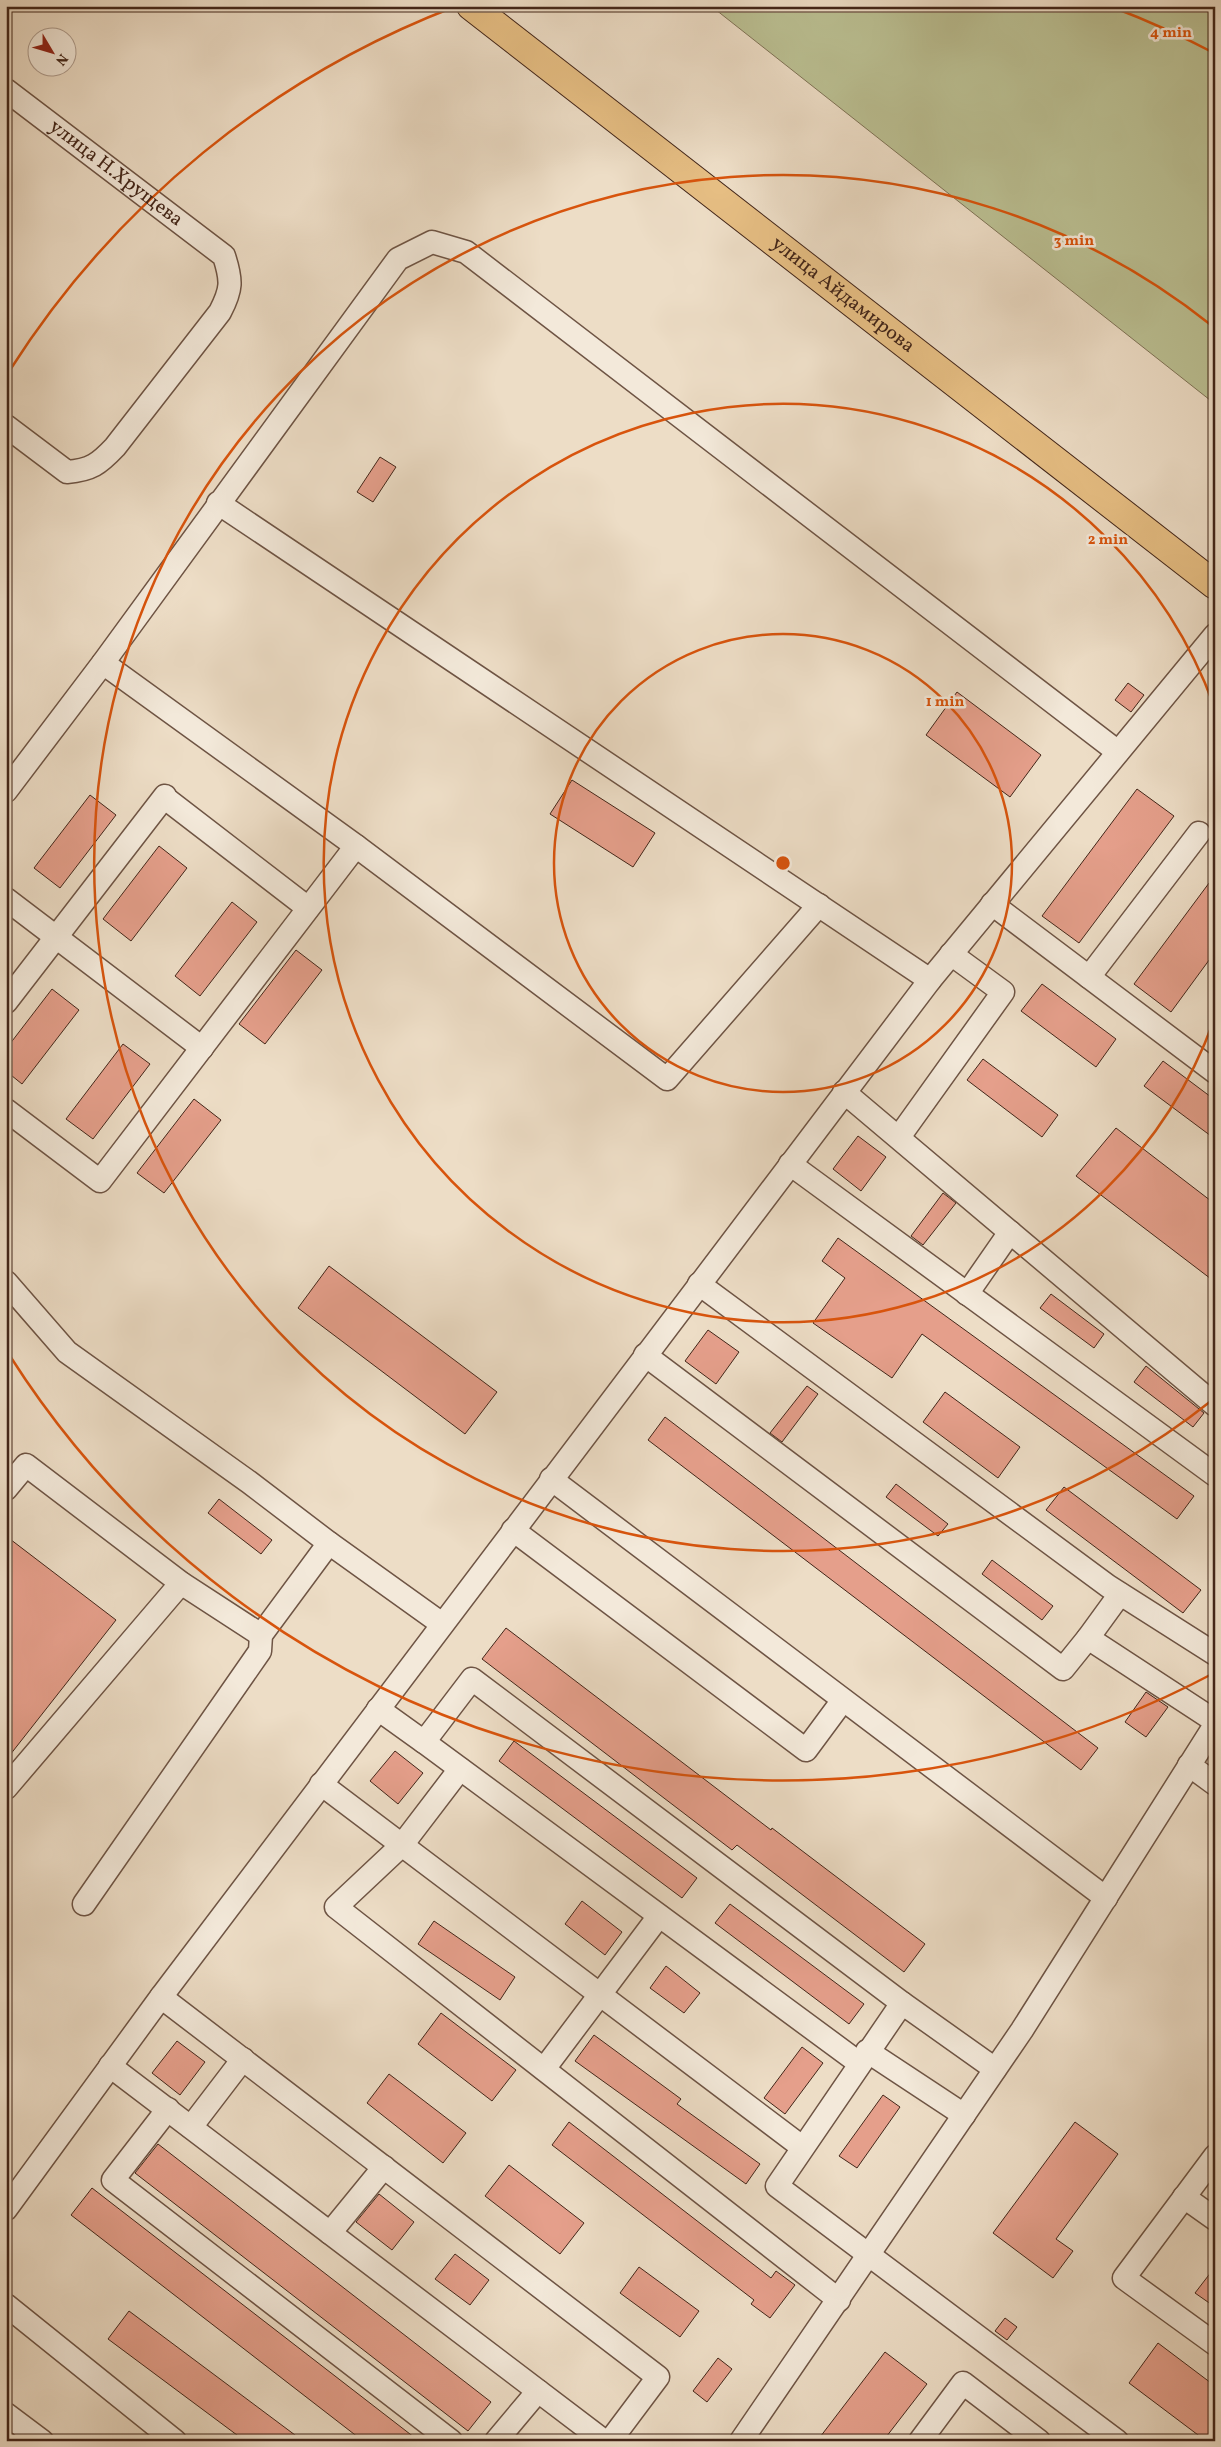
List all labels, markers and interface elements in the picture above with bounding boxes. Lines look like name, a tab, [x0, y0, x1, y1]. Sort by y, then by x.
text: 4 min	[1150, 23, 1192, 44]
north arrow	[28, 28, 78, 78]
text: N	[50, 49, 72, 69]
street label: улица Н.Хрущева	[43, 113, 189, 234]
street label: улица Айдамирова	[765, 230, 921, 360]
text: 3 min	[1054, 231, 1094, 252]
text: 2 min	[1088, 530, 1128, 551]
text: 1 min	[926, 692, 964, 713]
centre of rings	[774, 854, 792, 872]

